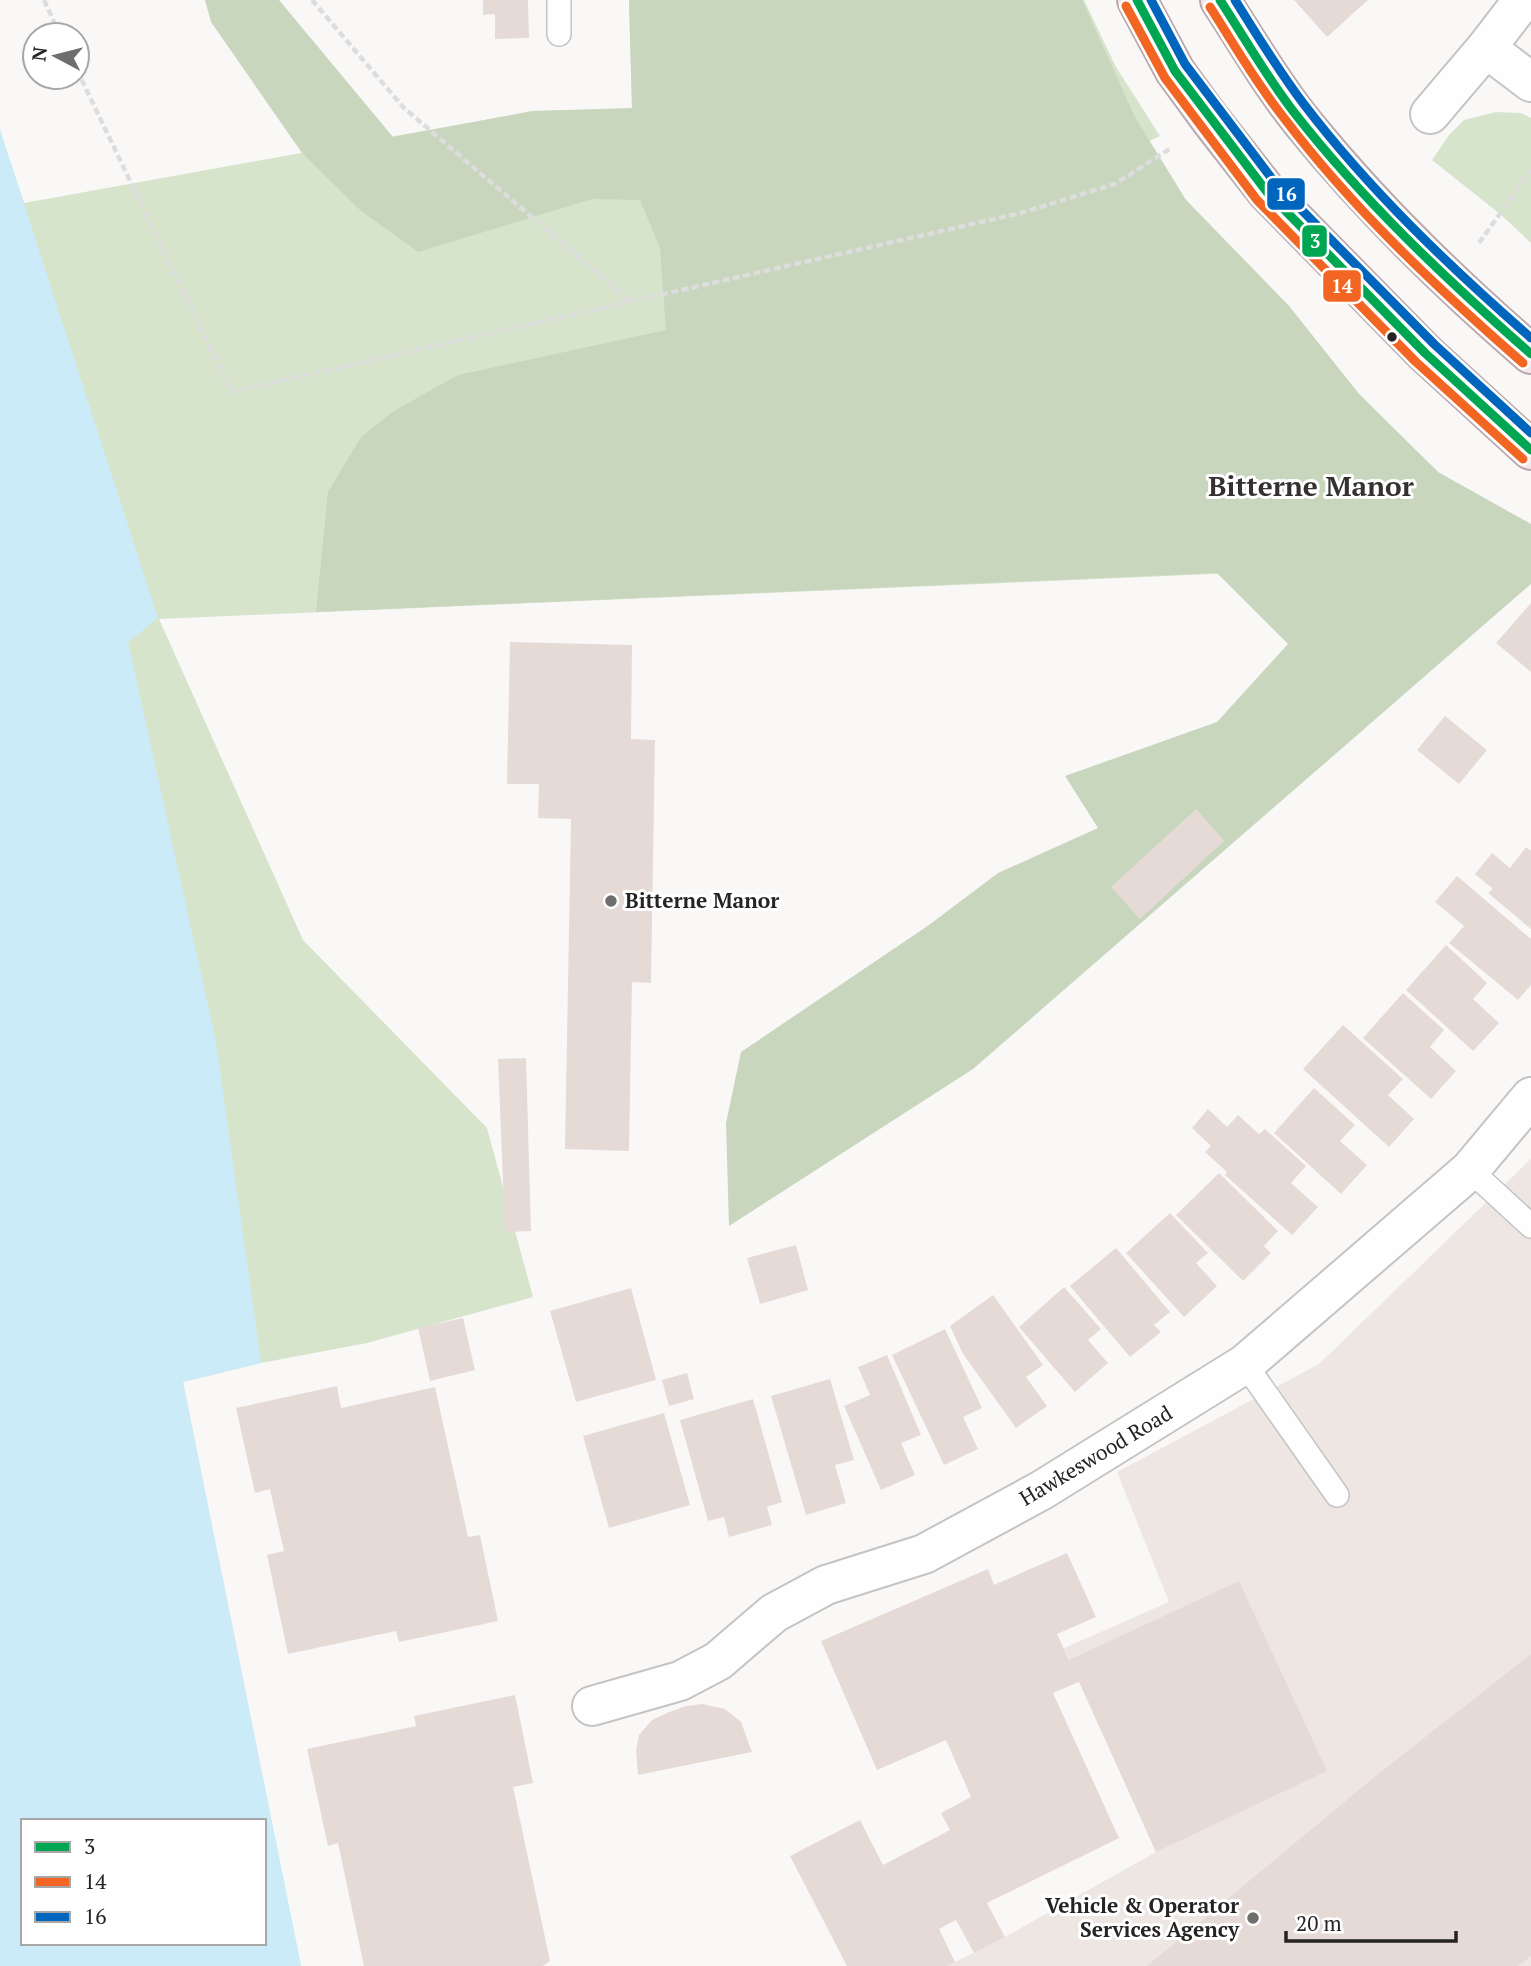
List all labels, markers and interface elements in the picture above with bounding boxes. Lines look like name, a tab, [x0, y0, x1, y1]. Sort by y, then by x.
north arrow	[21, 21, 91, 91]
text: N	[25, 45, 52, 63]
line badge: 16	[1266, 177, 1306, 211]
text: 16	[1275, 181, 1297, 206]
line badge: 3	[1301, 224, 1328, 258]
text: 3	[1310, 228, 1320, 253]
line badge: 14	[1322, 269, 1362, 303]
text: 14	[1331, 273, 1353, 298]
unlabelled marker	[1385, 330, 1399, 344]
district label: Bitterne Manor	[1208, 467, 1414, 504]
place label: Bitterne Manor	[625, 886, 779, 914]
marker: Bitterne Manor	[603, 893, 619, 909]
street label: Hawkeswood Road	[1014, 1398, 1177, 1512]
legend	[21, 1819, 266, 1945]
text: 3	[84, 1832, 95, 1860]
text: 14	[84, 1867, 107, 1895]
place label: Vehicle & Operator Services Agency	[1045, 1891, 1240, 1943]
scale bar	[1286, 1899, 1456, 1943]
text: 16	[84, 1902, 106, 1930]
text: 20 m	[1296, 1909, 1342, 1937]
marker: Vehicle & Operator Services Agency	[1245, 1910, 1261, 1926]

